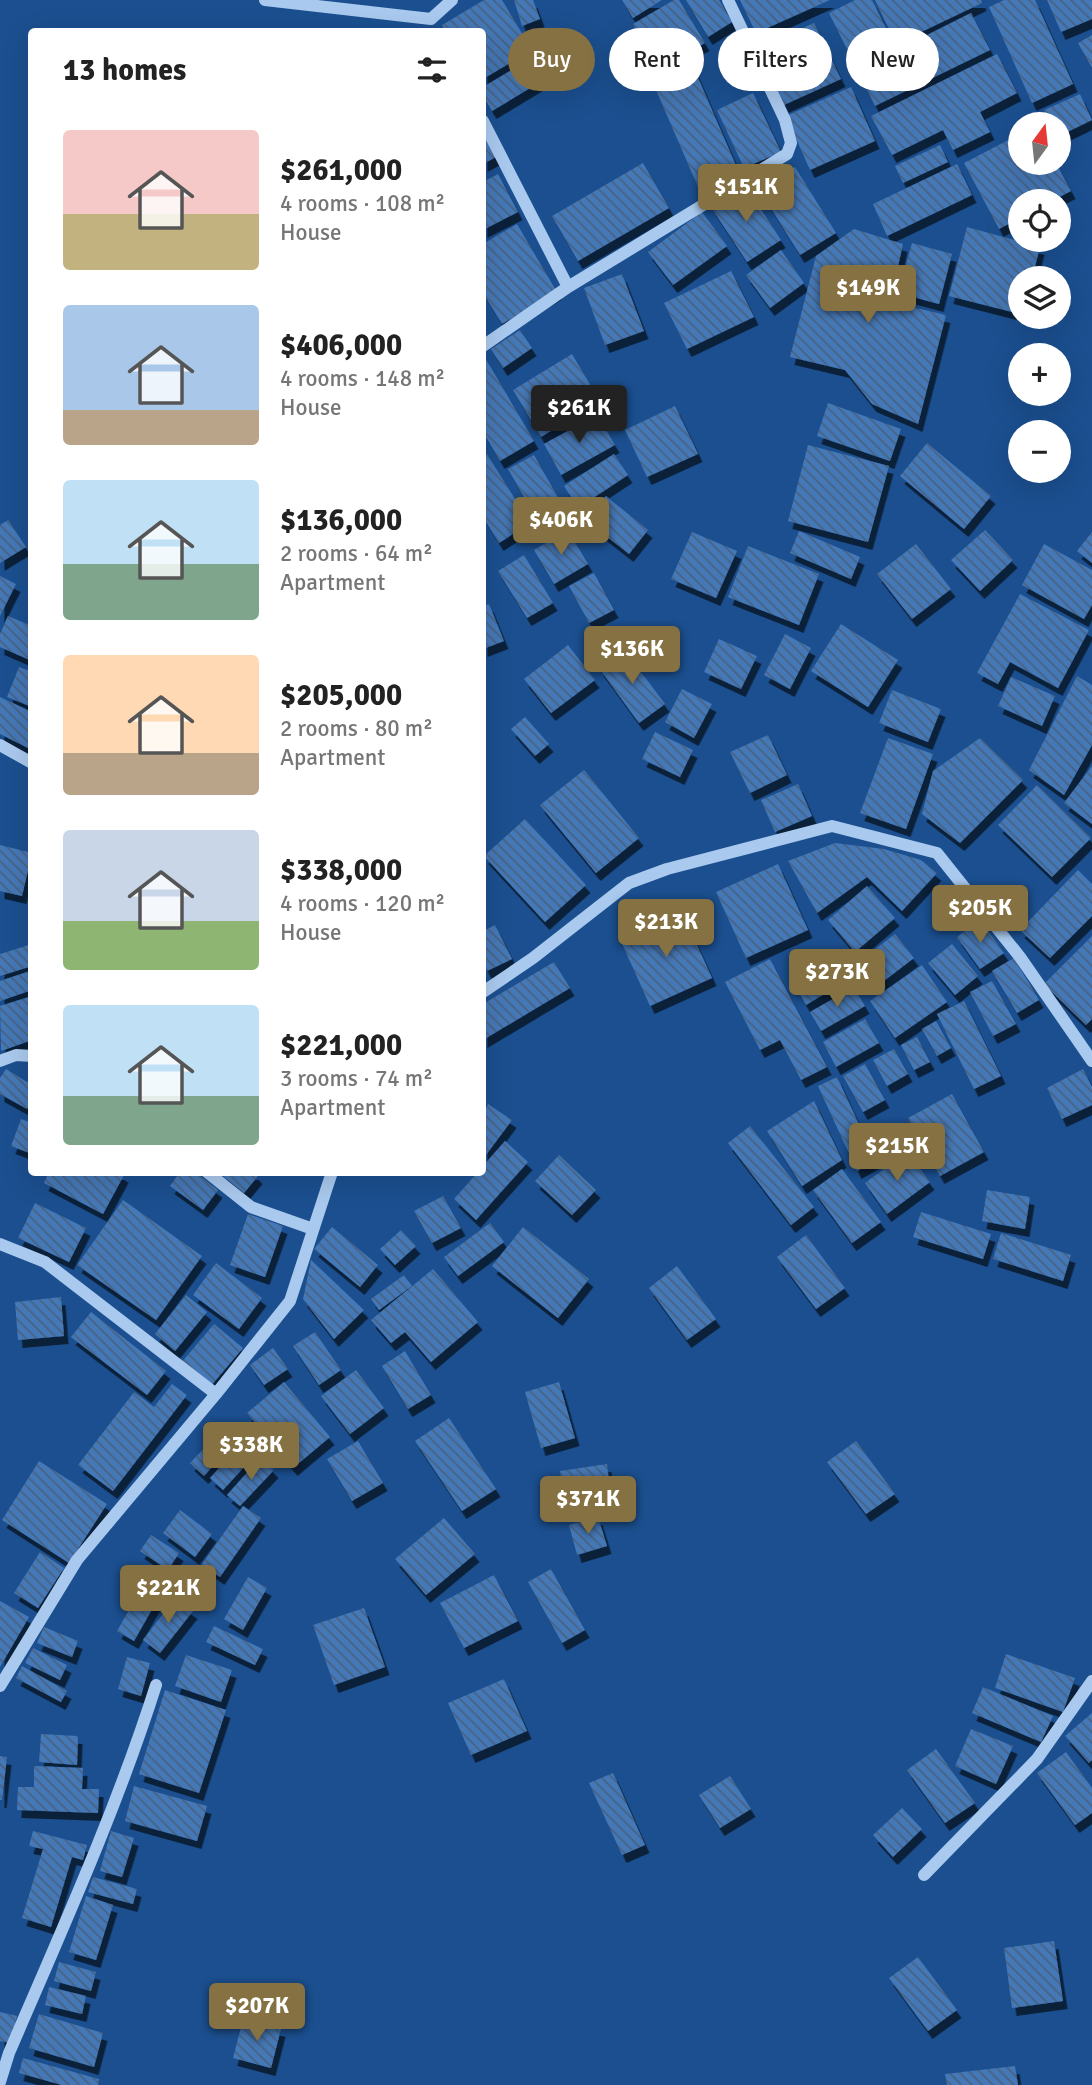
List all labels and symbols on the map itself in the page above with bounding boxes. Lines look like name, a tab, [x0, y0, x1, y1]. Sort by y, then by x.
north arrow	[1008, 112, 1071, 175]
pin: $151K	[697, 164, 795, 224]
pin: $149K	[819, 266, 917, 325]
pin: $261K	[530, 386, 628, 445]
pin: $406K	[512, 498, 610, 557]
pin: $136K	[583, 626, 681, 686]
pin: $205K	[931, 886, 1029, 945]
pin: $213K	[617, 900, 715, 959]
pin: $273K	[788, 950, 886, 1009]
pin: $215K	[848, 1124, 946, 1183]
pin: $338K	[202, 1422, 300, 1482]
pin: $371K	[539, 1476, 637, 1536]
pin: $221K	[119, 1566, 217, 1625]
pin: $207K	[208, 1983, 306, 2043]

